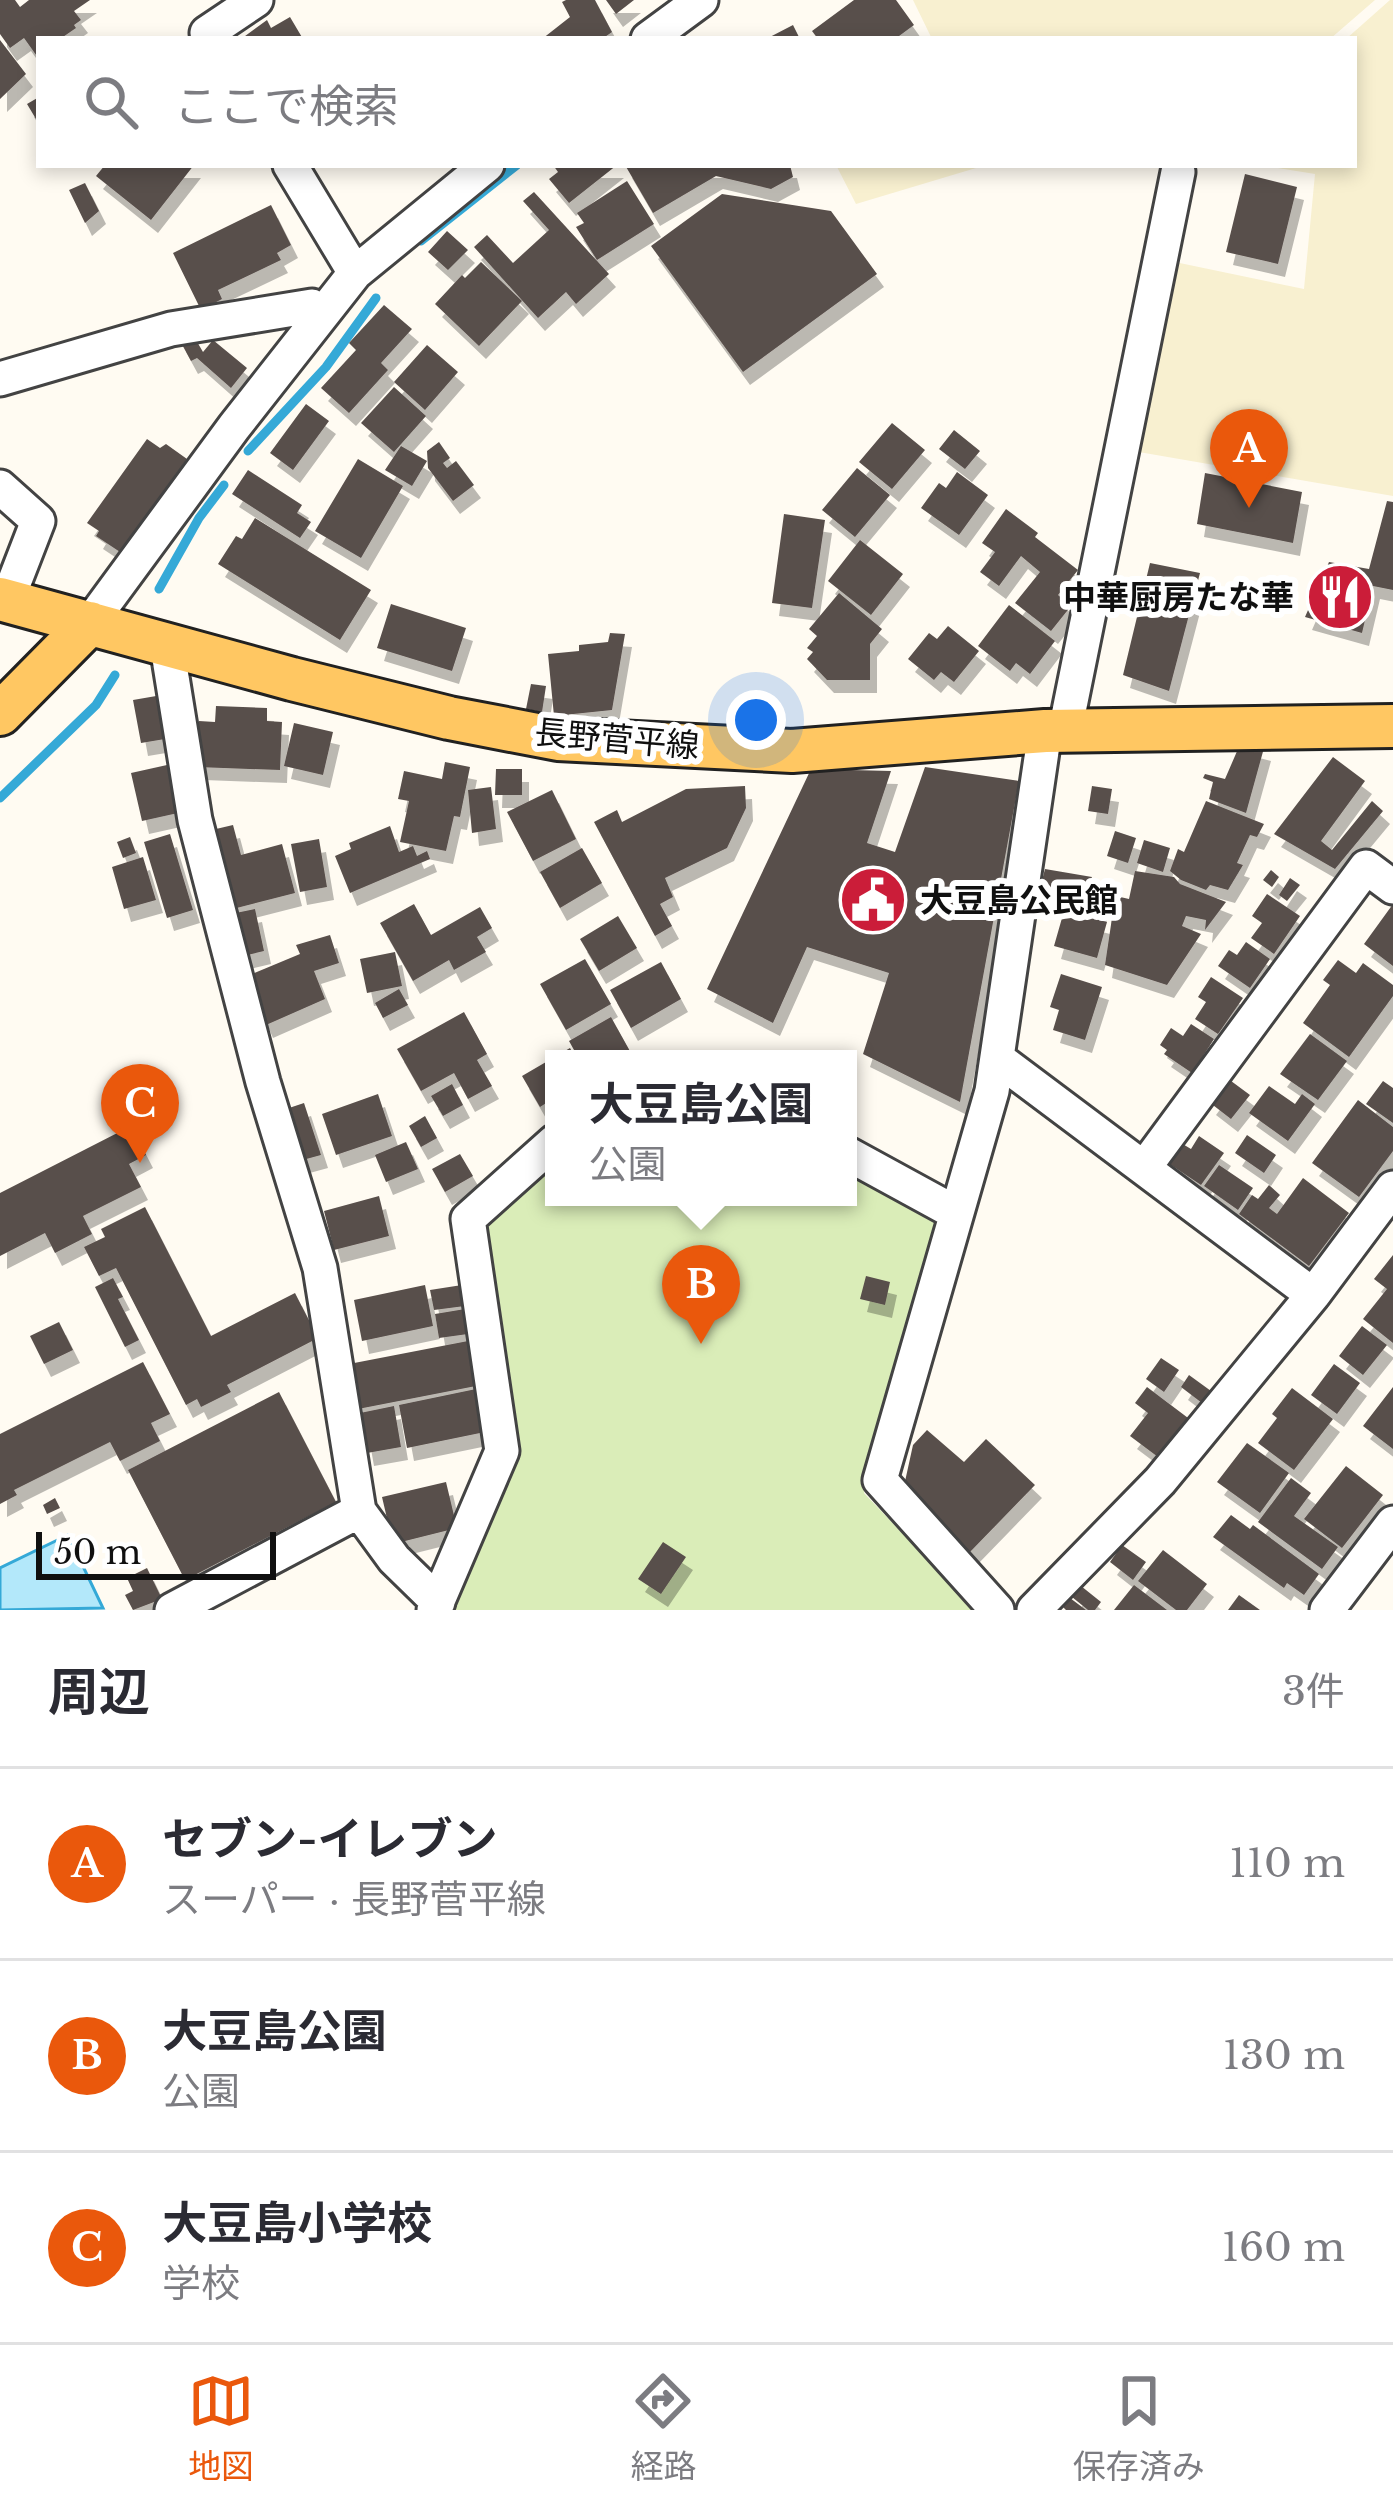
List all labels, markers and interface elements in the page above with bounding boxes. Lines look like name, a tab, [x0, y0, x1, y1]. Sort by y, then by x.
search box	[36, 36, 1357, 168]
icon: search	[78, 69, 144, 135]
text: ここで検索	[174, 78, 399, 134]
pin: A	[1210, 409, 1288, 508]
restaurant icon: 中華厨房たな華	[1305, 562, 1375, 632]
place label: 中華厨房たな華	[1063, 577, 1294, 618]
your location	[726, 690, 786, 750]
street label: 長野菅平線	[533, 711, 701, 767]
public building icon: 大豆島公民館	[838, 865, 908, 935]
place label: 大豆島公民館	[920, 880, 1118, 921]
popup	[545, 1050, 857, 1206]
pin: C	[101, 1064, 179, 1163]
text: 大豆島公園	[588, 1076, 814, 1132]
text: 公園	[588, 1140, 667, 1189]
pin: B	[662, 1245, 740, 1344]
scale bar	[36, 1526, 276, 1579]
text: 50 m	[54, 1532, 141, 1573]
text: 周辺	[48, 1661, 150, 1724]
text: 3件	[1282, 1667, 1345, 1716]
text: セブン-イレブン	[162, 1811, 498, 1867]
text: A	[71, 1839, 103, 1888]
text: 110 m	[1229, 1839, 1345, 1888]
text: スーパー · 長野菅平線	[162, 1875, 546, 1924]
text: 大豆島公園	[162, 2003, 387, 2059]
text: B	[71, 2031, 103, 2080]
text: 130 m	[1223, 2031, 1345, 2080]
text: 公園	[162, 2067, 240, 2116]
text: 大豆島小学校	[162, 2195, 432, 2251]
text: C	[71, 2223, 103, 2272]
text: 160 m	[1222, 2223, 1345, 2272]
text: 学校	[162, 2259, 240, 2308]
tab: 地図	[188, 2368, 254, 2488]
tab: 経路	[630, 2368, 696, 2488]
tab: 保存済み	[1073, 2368, 1205, 2488]

